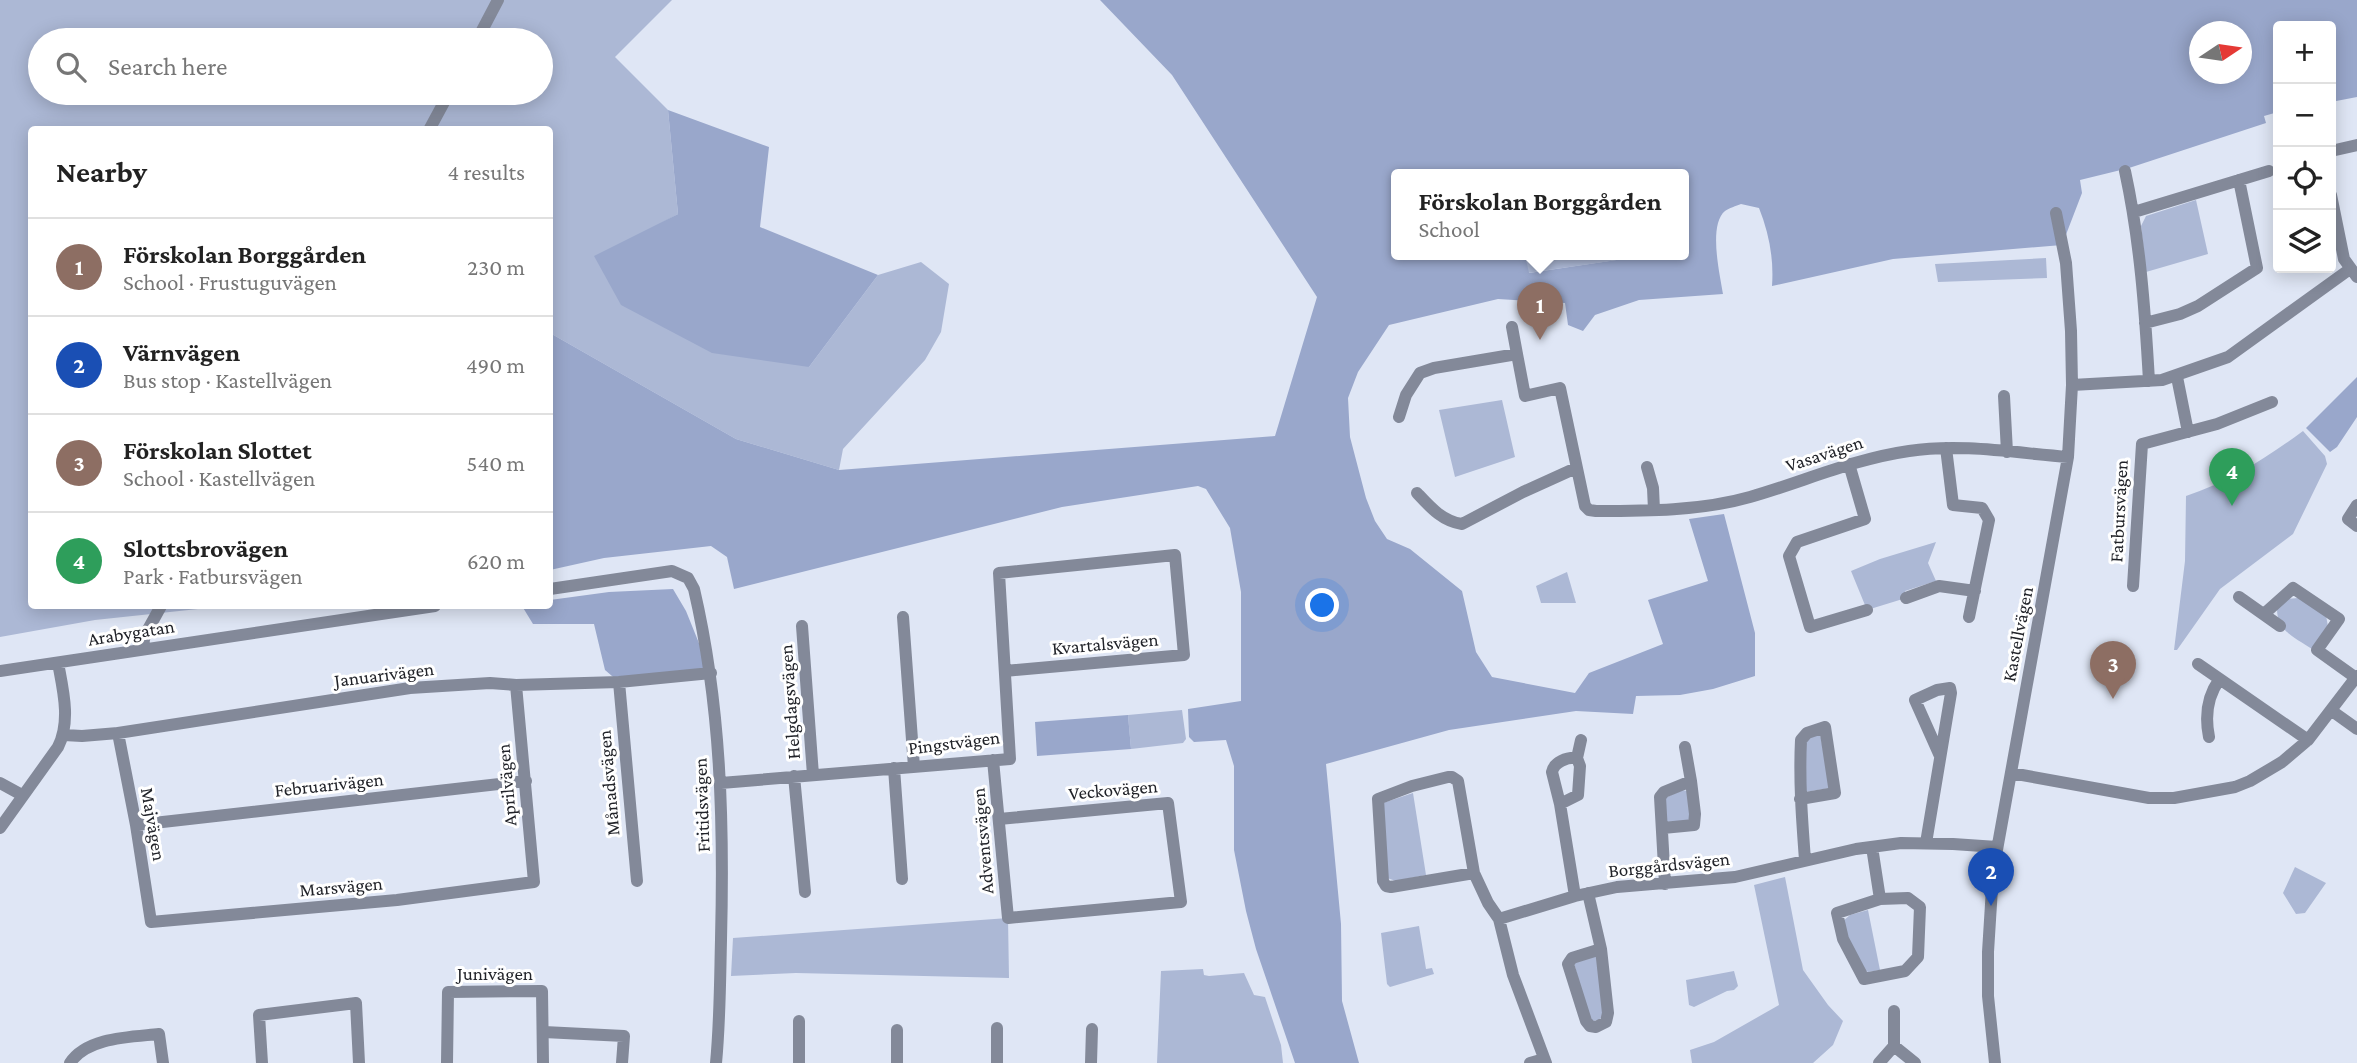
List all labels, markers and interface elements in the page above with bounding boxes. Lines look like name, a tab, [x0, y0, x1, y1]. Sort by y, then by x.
north arrow	[2189, 21, 2252, 84]
map controls	[2273, 21, 2336, 273]
button: +	[2273, 21, 2336, 84]
search box	[28, 28, 553, 105]
icon: search	[52, 48, 90, 86]
text: Search here	[108, 52, 227, 81]
button: −	[2273, 84, 2336, 147]
button: locate	[2273, 147, 2336, 210]
text: Nearby	[56, 155, 147, 188]
text: 4 results	[447, 159, 525, 185]
popup	[1391, 169, 1689, 260]
text: Förskolan Borggården	[1418, 187, 1662, 216]
button: layers	[2273, 210, 2336, 273]
text: School	[1418, 216, 1480, 242]
text: Förskolan Borggården	[123, 240, 366, 269]
text: 1	[75, 254, 83, 280]
text: 230 m	[467, 254, 525, 280]
text: School · Frustuguvägen	[123, 269, 337, 295]
pin: 1	[1517, 282, 1563, 340]
text: Värnvägen	[123, 338, 240, 367]
text: 2	[73, 352, 85, 378]
text: 490 m	[466, 352, 525, 378]
text: Bus stop · Kastellvägen	[123, 367, 332, 393]
street label: Vasavägen	[1783, 431, 1865, 476]
text: Förskolan Slottet	[123, 436, 312, 465]
pin: 4	[2209, 448, 2255, 506]
text: 3	[73, 450, 85, 476]
text: 540 m	[467, 450, 525, 476]
street label: Fatbursvägen	[2105, 459, 2132, 563]
text: School · Kastellvägen	[123, 465, 315, 491]
text: Slottsbrovägen	[123, 534, 288, 563]
text: 4	[73, 548, 85, 574]
text: 620 m	[467, 548, 525, 574]
text: Park · Fatbursvägen	[123, 563, 303, 589]
street label: Kastellvägen	[1998, 585, 2037, 683]
your location	[1305, 588, 1339, 622]
street label: Arabygatan	[86, 615, 176, 650]
street label: Kvartalsvägen	[1051, 628, 1159, 659]
pin: 3	[2090, 641, 2136, 699]
street label: Helgdagsvägen	[775, 644, 804, 760]
street label: Januarivägen	[331, 658, 435, 691]
street label: Pingstvägen	[907, 726, 1001, 759]
street label: Månadsvägen	[593, 729, 624, 837]
street label: Aprilvägen	[492, 743, 521, 827]
street label: Fritidsvägen	[689, 757, 714, 853]
street label: Februarivägen	[274, 768, 385, 801]
street label: Veckovägen	[1068, 775, 1159, 804]
street label: Majvägen	[136, 786, 170, 863]
street label: Adventsvägen	[967, 787, 998, 895]
street label: Borggårdsvägen	[1607, 848, 1731, 881]
pin: 2	[1968, 848, 2014, 906]
street label: Marsvägen	[298, 872, 384, 901]
street label: Junivägen	[455, 963, 533, 984]

